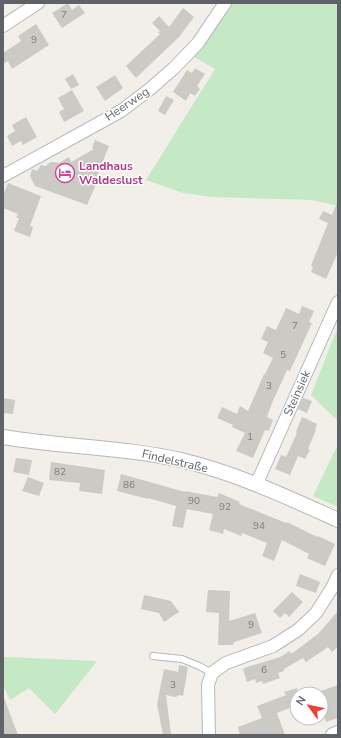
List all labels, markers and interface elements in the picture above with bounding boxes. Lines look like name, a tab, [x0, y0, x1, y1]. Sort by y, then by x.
house number: 7	[61, 8, 67, 22]
house number: 9	[31, 33, 37, 47]
street label: Heerweg	[102, 83, 152, 125]
place label: Landhaus Waldeslust	[79, 158, 143, 188]
hotel icon: Landhaus Waldeslust	[54, 162, 76, 184]
house number: 7	[292, 319, 298, 333]
house number: 5	[280, 348, 286, 362]
street label: Steinsiek	[280, 367, 315, 418]
house number: 3	[266, 379, 272, 393]
house number: 1	[247, 430, 253, 444]
street label: Findelstraße	[140, 446, 210, 476]
house number: 82	[54, 465, 66, 479]
house number: 86	[123, 478, 135, 492]
house number: 90	[188, 494, 200, 508]
house number: 92	[219, 500, 231, 514]
house number: 94	[253, 519, 265, 533]
house number: 9	[248, 618, 254, 632]
house number: 6	[261, 663, 267, 677]
house number: 3	[170, 678, 176, 692]
north arrow	[289, 686, 329, 726]
text: N	[293, 693, 310, 708]

